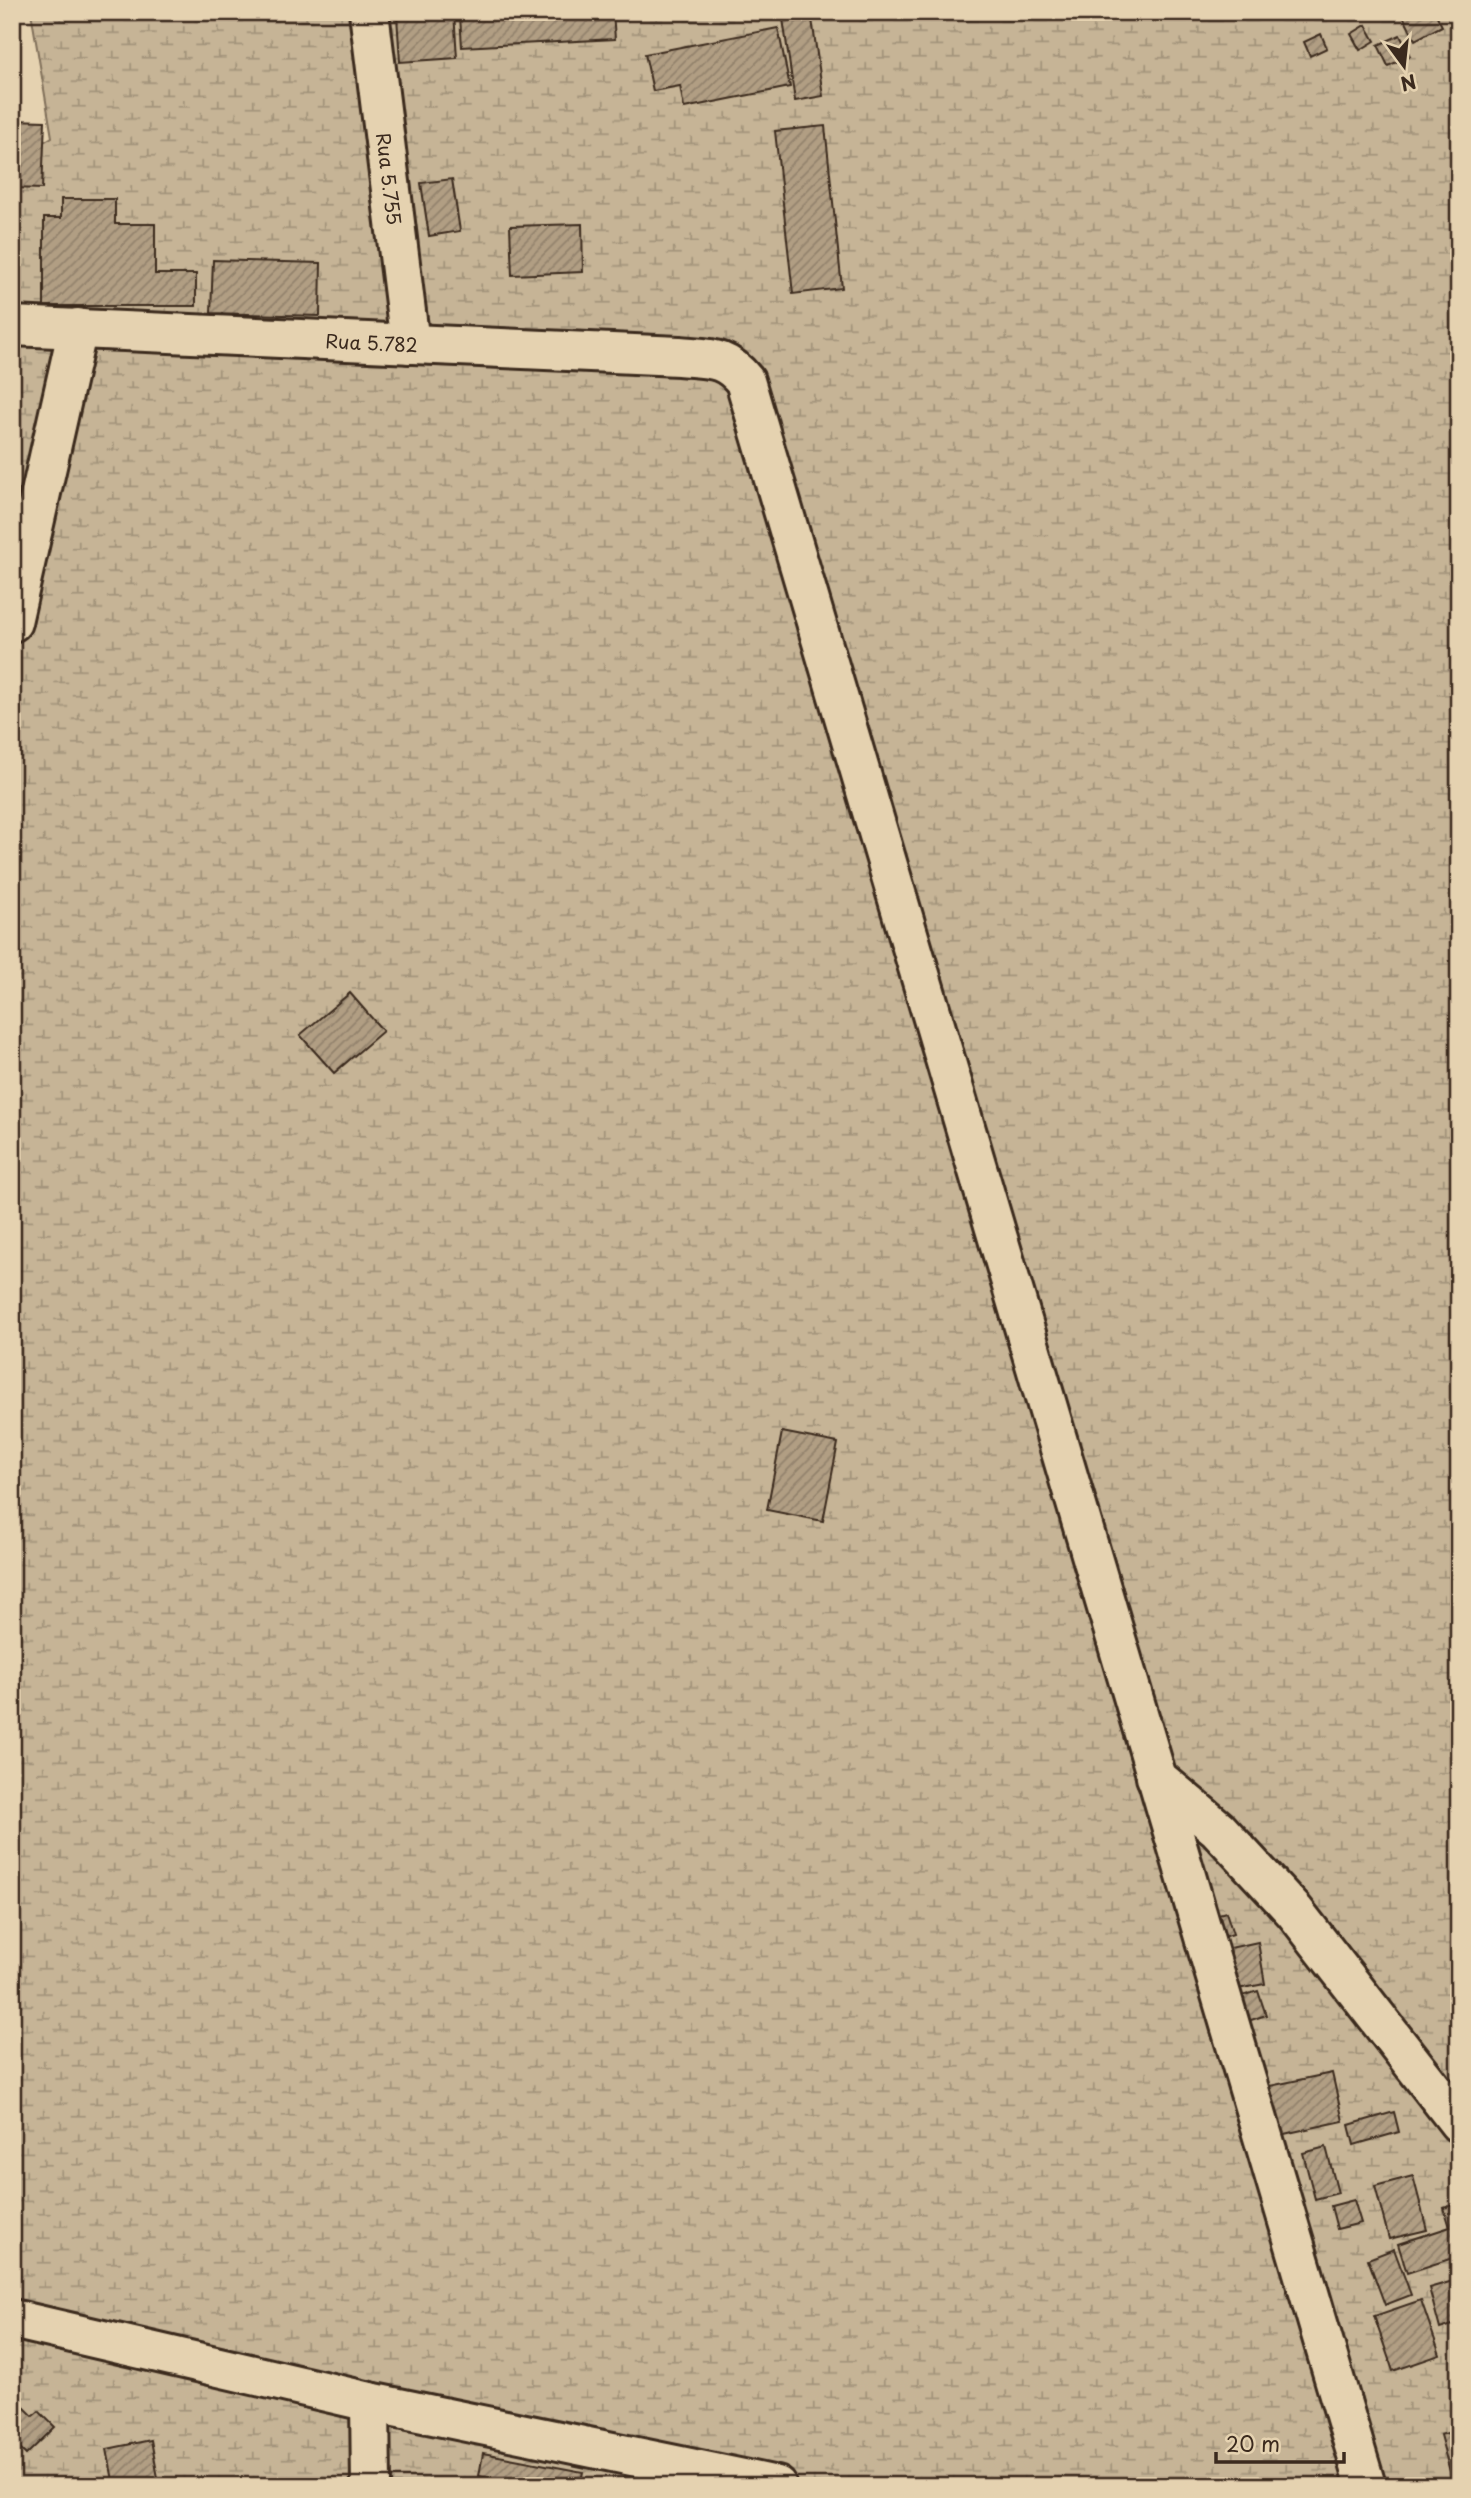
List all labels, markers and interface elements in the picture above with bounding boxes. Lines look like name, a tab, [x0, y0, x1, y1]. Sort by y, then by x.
north arrow	[1370, 32, 1440, 102]
text: N	[1398, 68, 1420, 99]
street label: Rua 5.755	[370, 131, 409, 227]
street label: Rua 5.782	[325, 326, 418, 358]
scale bar	[1216, 2421, 1343, 2465]
text: 20 m	[1226, 2427, 1280, 2459]

